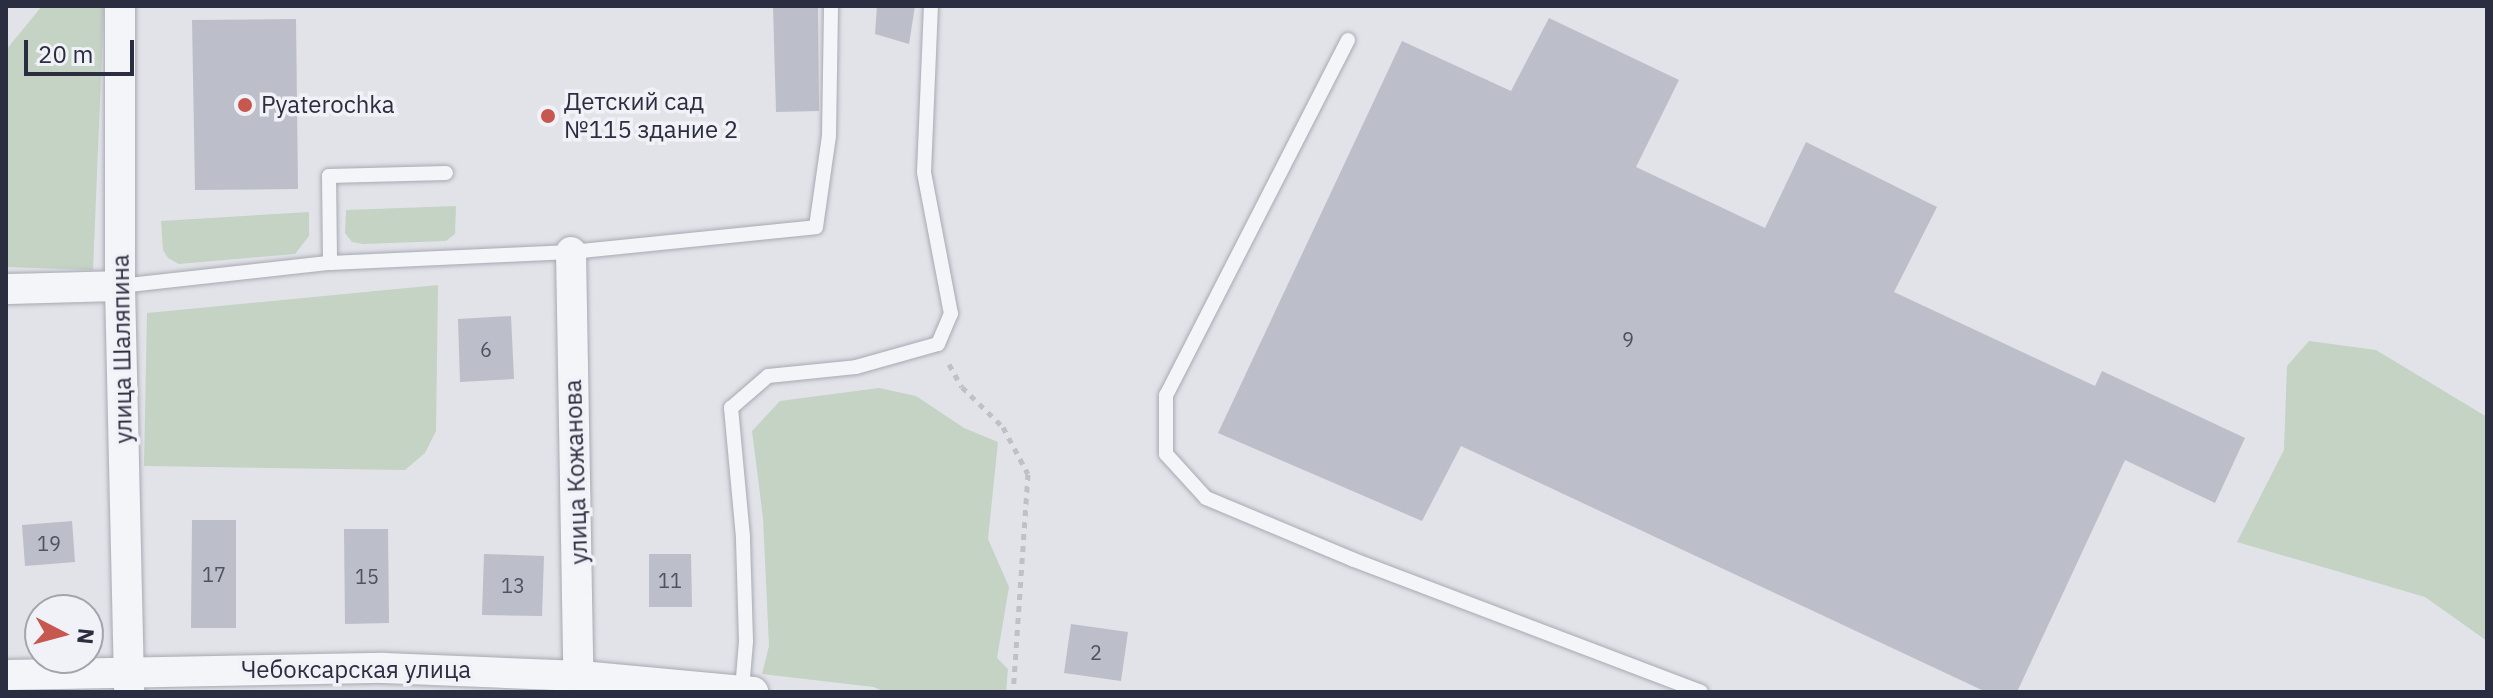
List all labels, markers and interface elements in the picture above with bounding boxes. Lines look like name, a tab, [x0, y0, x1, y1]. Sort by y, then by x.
scale bar	[28, 24, 138, 74]
text: 20 m	[38, 38, 93, 70]
place label: Детский сад №115 здание 2	[564, 88, 738, 144]
place label: Pyaterochka	[261, 91, 395, 119]
marker: Pyaterochka	[236, 96, 254, 114]
marker: Детский сад №115 здание 2	[539, 107, 557, 125]
street label: улица Шаляпина	[106, 254, 138, 444]
house number: 9	[1622, 327, 1634, 351]
house number: 6	[480, 337, 492, 361]
street label: улица Кожанова	[558, 379, 594, 565]
house number: 19	[37, 531, 61, 555]
house number: 17	[202, 562, 226, 586]
house number: 15	[355, 564, 379, 588]
house number: 11	[658, 568, 682, 592]
house number: 13	[501, 573, 525, 597]
north arrow	[24, 594, 104, 674]
text: N	[71, 627, 102, 646]
house number: 2	[1090, 640, 1102, 664]
street label: Чебоксарская улица	[241, 656, 471, 684]

